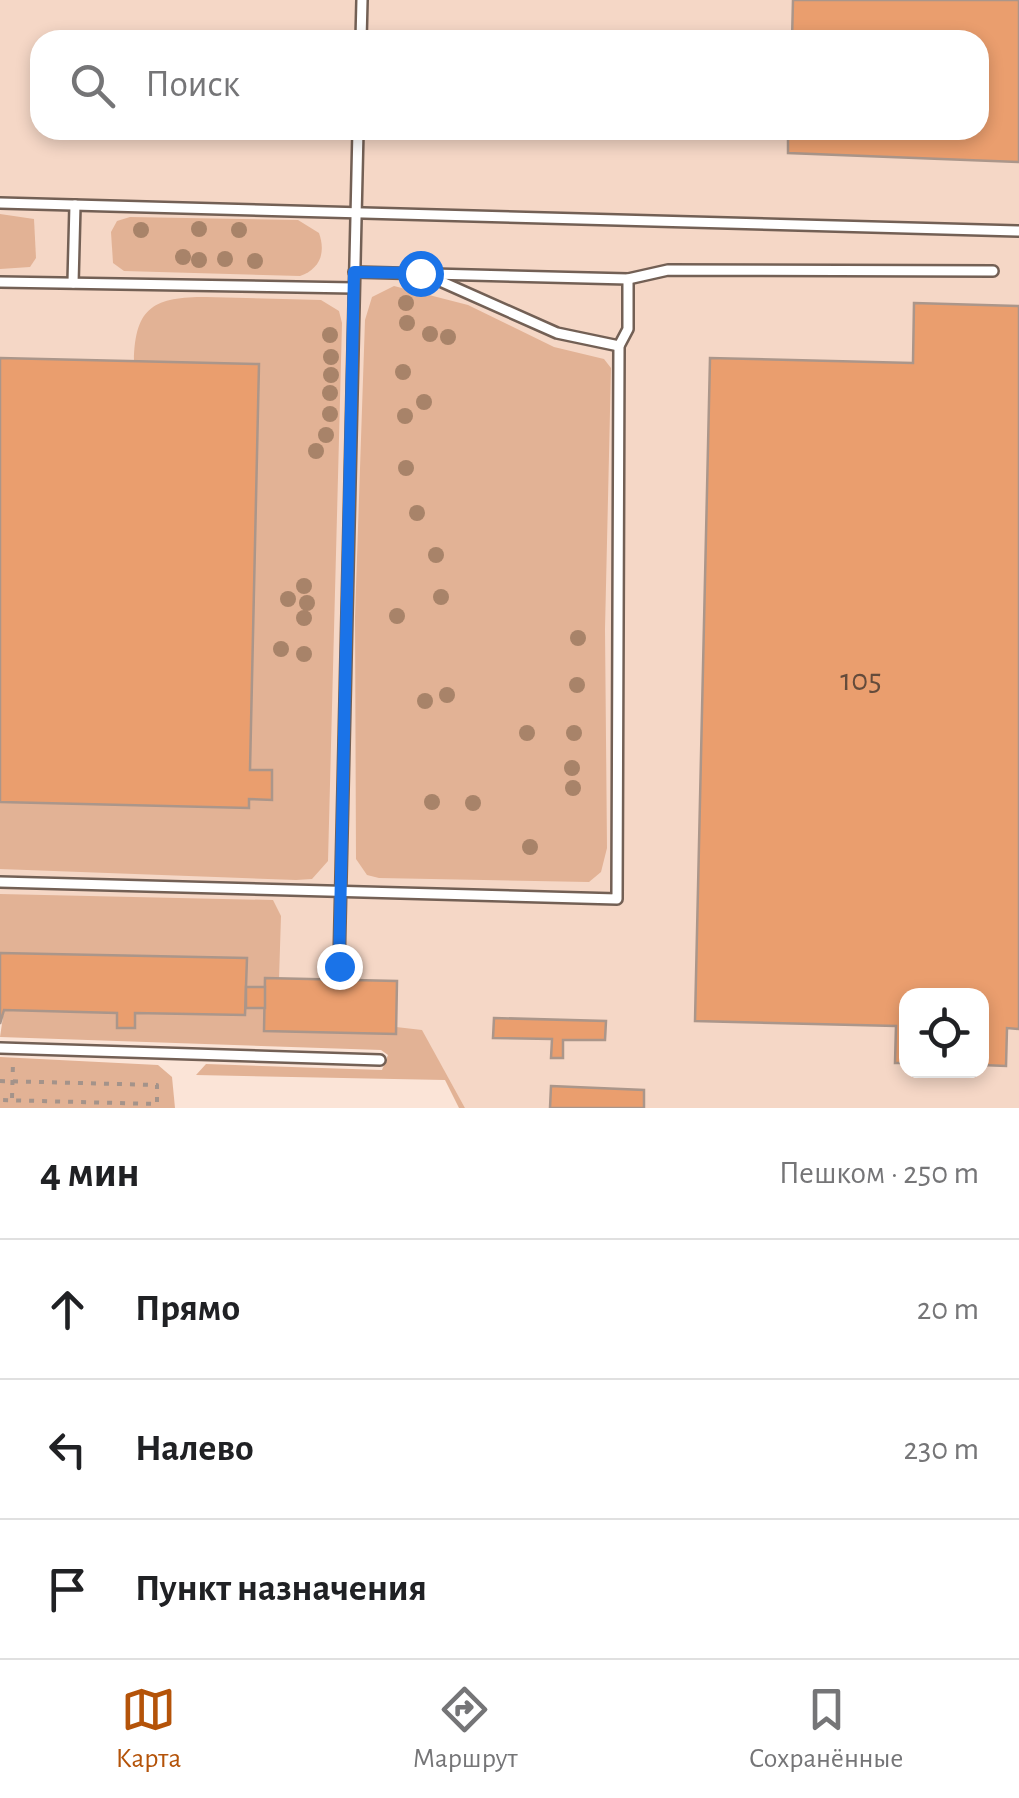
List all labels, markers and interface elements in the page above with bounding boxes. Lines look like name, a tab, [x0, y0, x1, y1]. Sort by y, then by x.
search box	[30, 30, 989, 140]
icon: search	[65, 58, 120, 113]
text: Поиск	[145, 66, 240, 104]
route start	[398, 251, 444, 297]
house number: 105	[840, 664, 882, 696]
route end	[317, 944, 363, 990]
map controls	[899, 988, 989, 1078]
button: locate	[899, 988, 989, 1078]
text: 4 мин	[40, 1152, 140, 1194]
text: Пешком · 250 m	[779, 1157, 979, 1189]
icon: ahead	[40, 1282, 95, 1337]
text: Прямо	[135, 1290, 240, 1328]
text: 20 m	[917, 1293, 979, 1325]
icon: left	[40, 1422, 95, 1477]
text: Налево	[135, 1430, 254, 1468]
text: 230 m	[903, 1433, 979, 1465]
icon: arrive	[40, 1562, 95, 1617]
text: Пункт назначения	[135, 1570, 427, 1608]
tab: Карта	[116, 1682, 181, 1776]
tab: Маршрут	[412, 1682, 518, 1776]
tab: Сохранённые	[749, 1682, 903, 1776]

